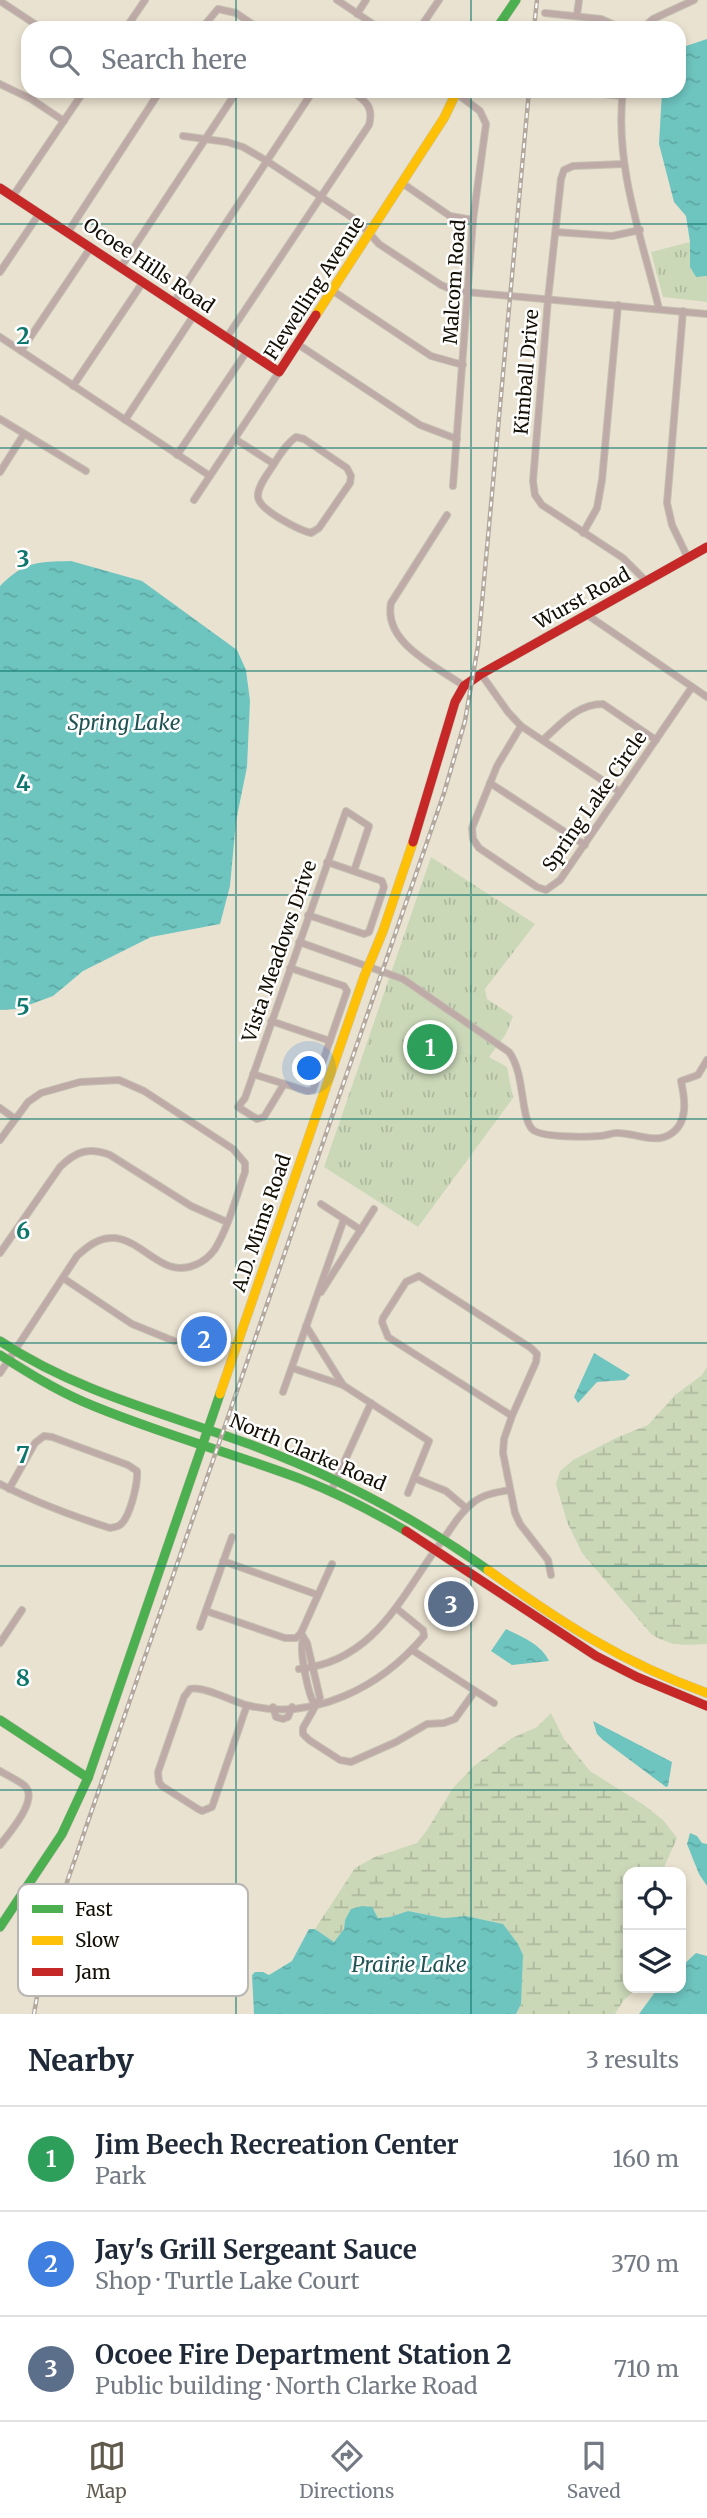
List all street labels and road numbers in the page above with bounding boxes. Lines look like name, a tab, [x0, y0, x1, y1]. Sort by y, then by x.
street label: Ocoee Hills Road	[79, 212, 219, 318]
street label: Flewelling Avenue	[259, 212, 369, 364]
street label: Malcom Road	[438, 219, 470, 345]
street label: Kimball Drive	[509, 308, 543, 436]
street label: Wurst Road	[529, 562, 634, 635]
street label: Spring Lake Circle	[537, 726, 651, 876]
street label: Vista Meadows Drive	[236, 857, 321, 1046]
street label: A.D. Mims Road	[226, 1151, 296, 1296]
street label: North Clarke Road	[226, 1408, 390, 1496]

